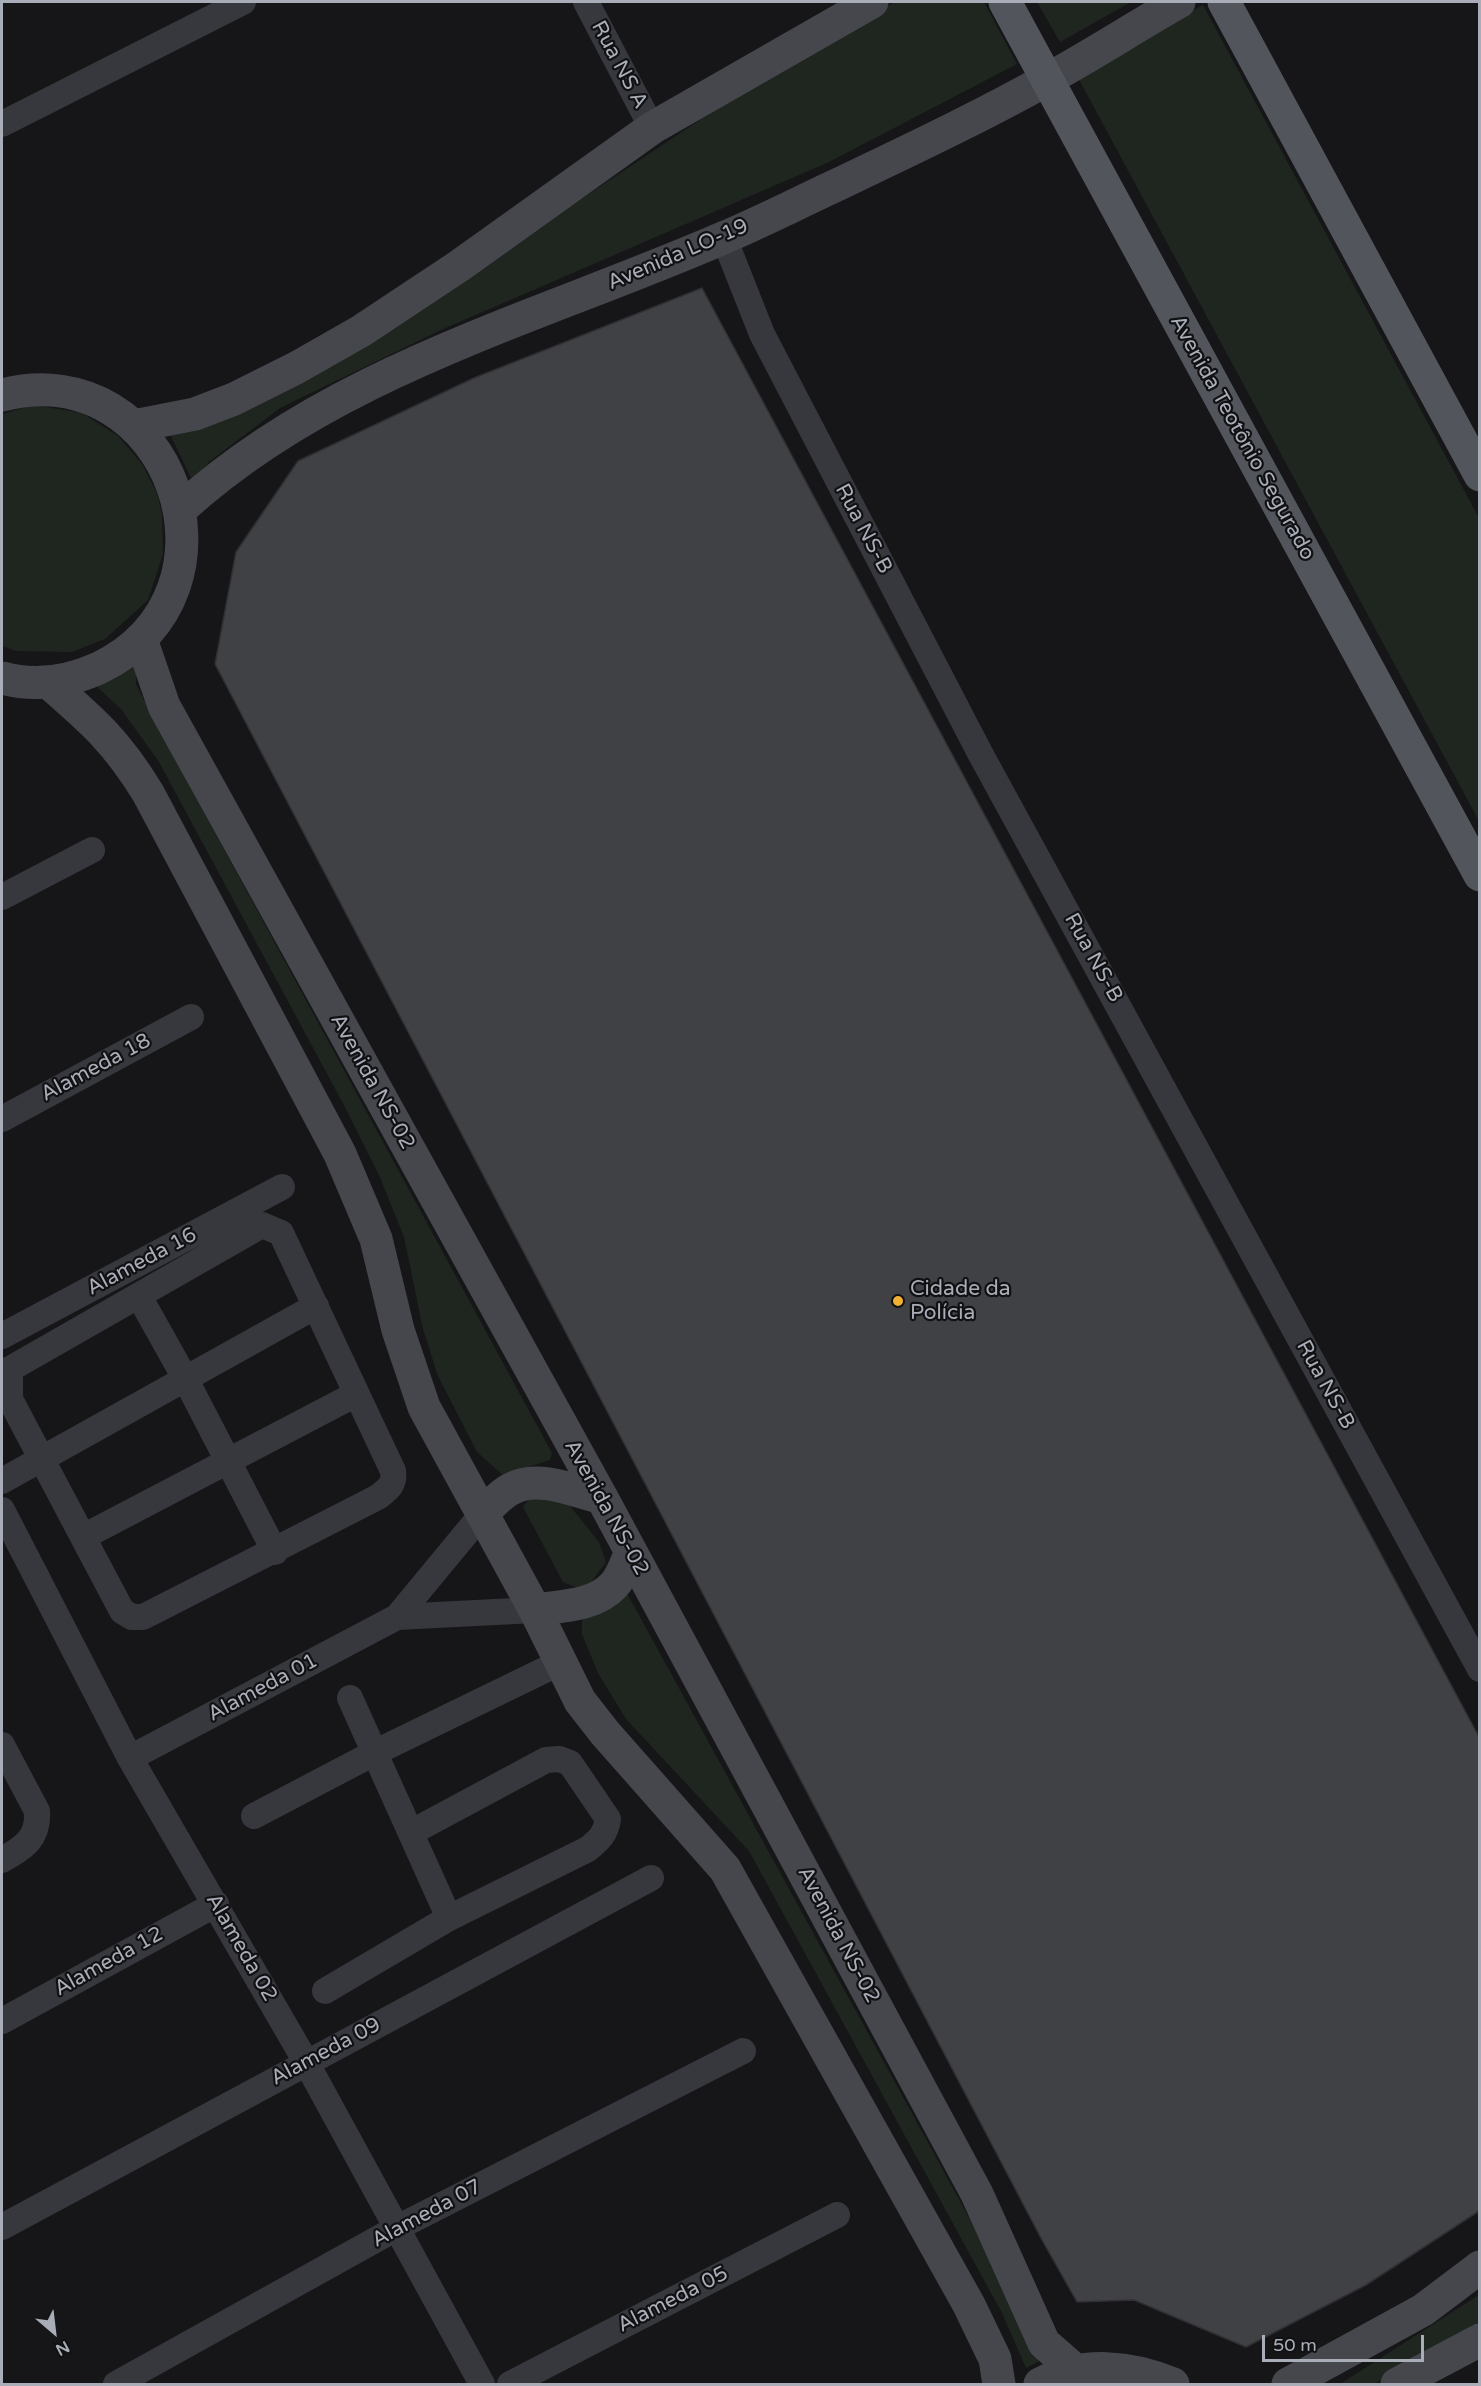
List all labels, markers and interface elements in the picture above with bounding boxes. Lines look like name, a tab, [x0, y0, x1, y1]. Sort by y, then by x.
street label: Rua NS A	[585, 17, 653, 113]
street label: Avenida LO-19	[604, 214, 752, 296]
street label: Avenida Teotônio Segurado	[1164, 311, 1320, 565]
street label: Rua NS-B	[829, 480, 897, 578]
street label: Rua NS-B	[1058, 909, 1128, 1007]
street label: Avenida NS-02	[324, 1010, 420, 1154]
street label: Alameda 18	[37, 1029, 155, 1107]
street label: Alameda 16	[83, 1223, 201, 1301]
place label: Cidade da Polícia	[910, 1276, 1011, 1326]
marker: Cidade da Polícia	[891, 1294, 905, 1308]
street label: Rua NS-B	[1290, 1336, 1360, 1434]
street label: Avenida NS-02	[558, 1436, 654, 1580]
street label: Alameda 01	[204, 1649, 322, 1727]
street label: Avenida NS-02	[791, 1862, 885, 2008]
street label: Alameda 02	[200, 1889, 282, 2007]
street label: Alameda 12	[50, 1922, 168, 2002]
street label: Alameda 09	[267, 2013, 385, 2091]
street label: Alameda 07	[368, 2175, 486, 2253]
street label: Alameda 05	[614, 2261, 732, 2339]
north arrow	[24, 2302, 84, 2362]
scale bar	[1265, 2323, 1427, 2361]
text: 50 m	[1273, 2334, 1317, 2356]
text: N	[52, 2336, 73, 2360]

